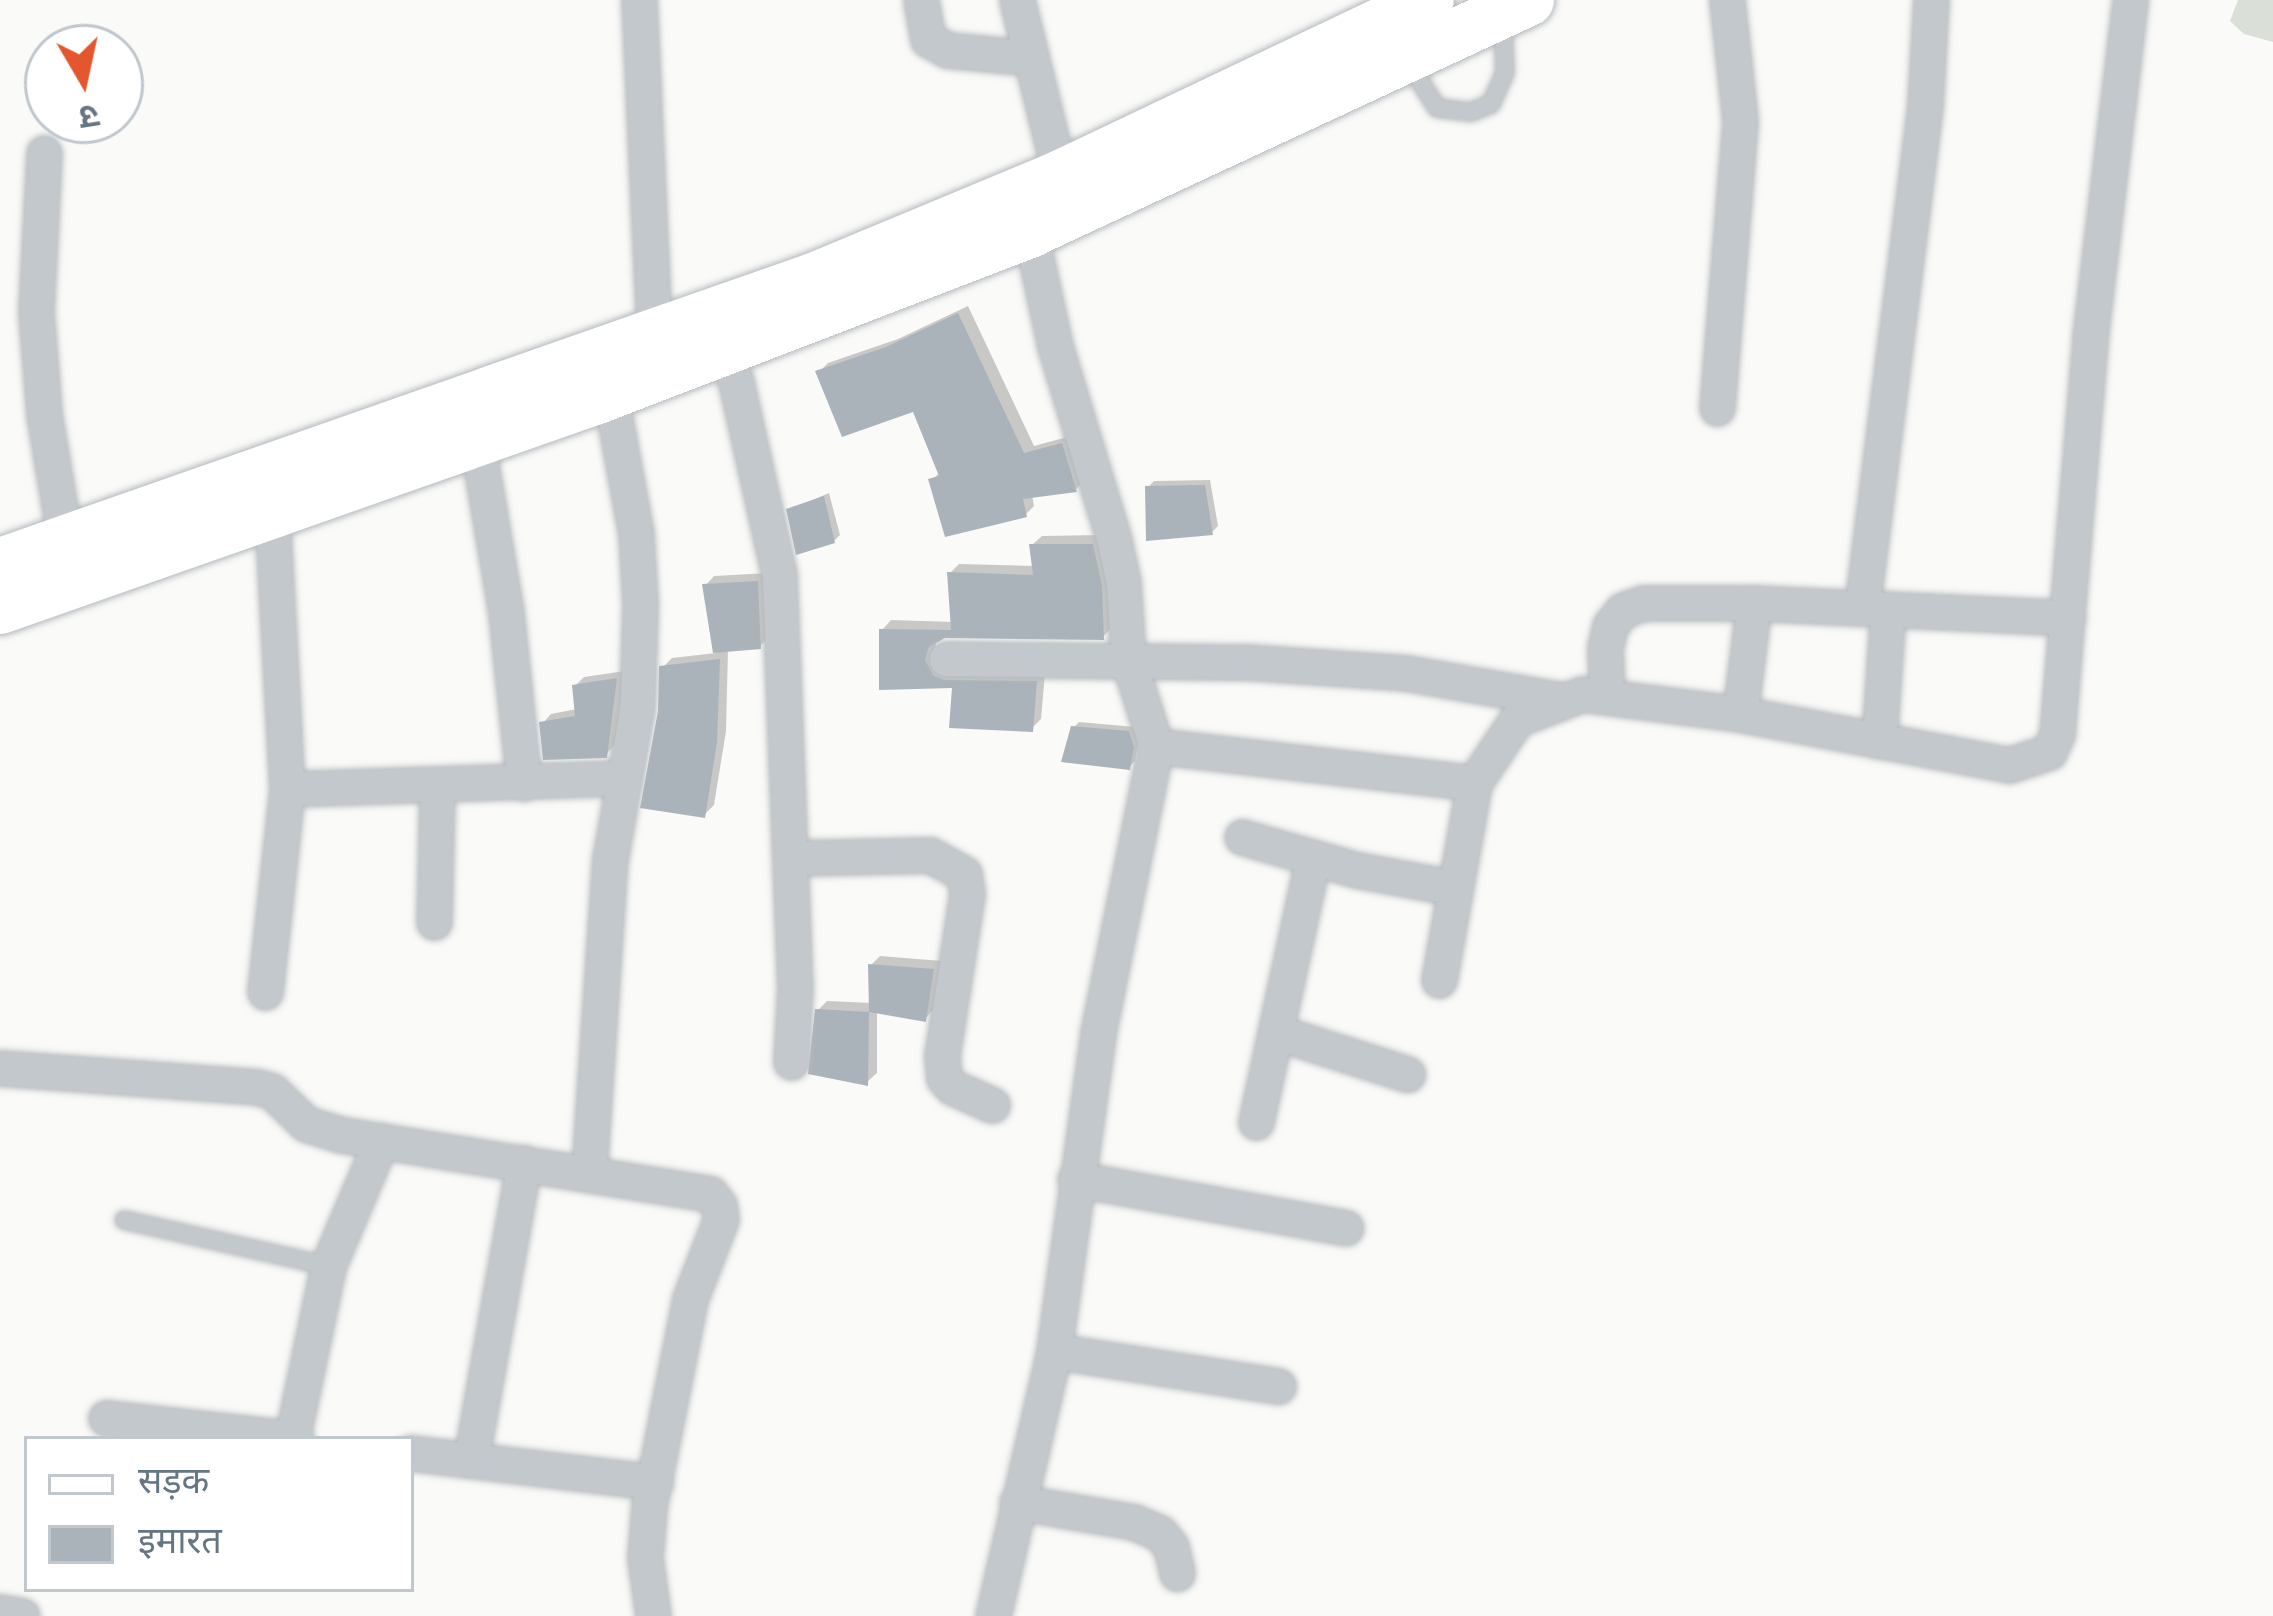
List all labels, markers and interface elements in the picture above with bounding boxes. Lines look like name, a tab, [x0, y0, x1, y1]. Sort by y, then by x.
north arrow	[24, 24, 144, 144]
text: उ	[77, 96, 102, 138]
legend	[24, 1436, 414, 1592]
text: सड़क	[138, 1460, 209, 1502]
text: इमारत	[138, 1520, 222, 1562]

